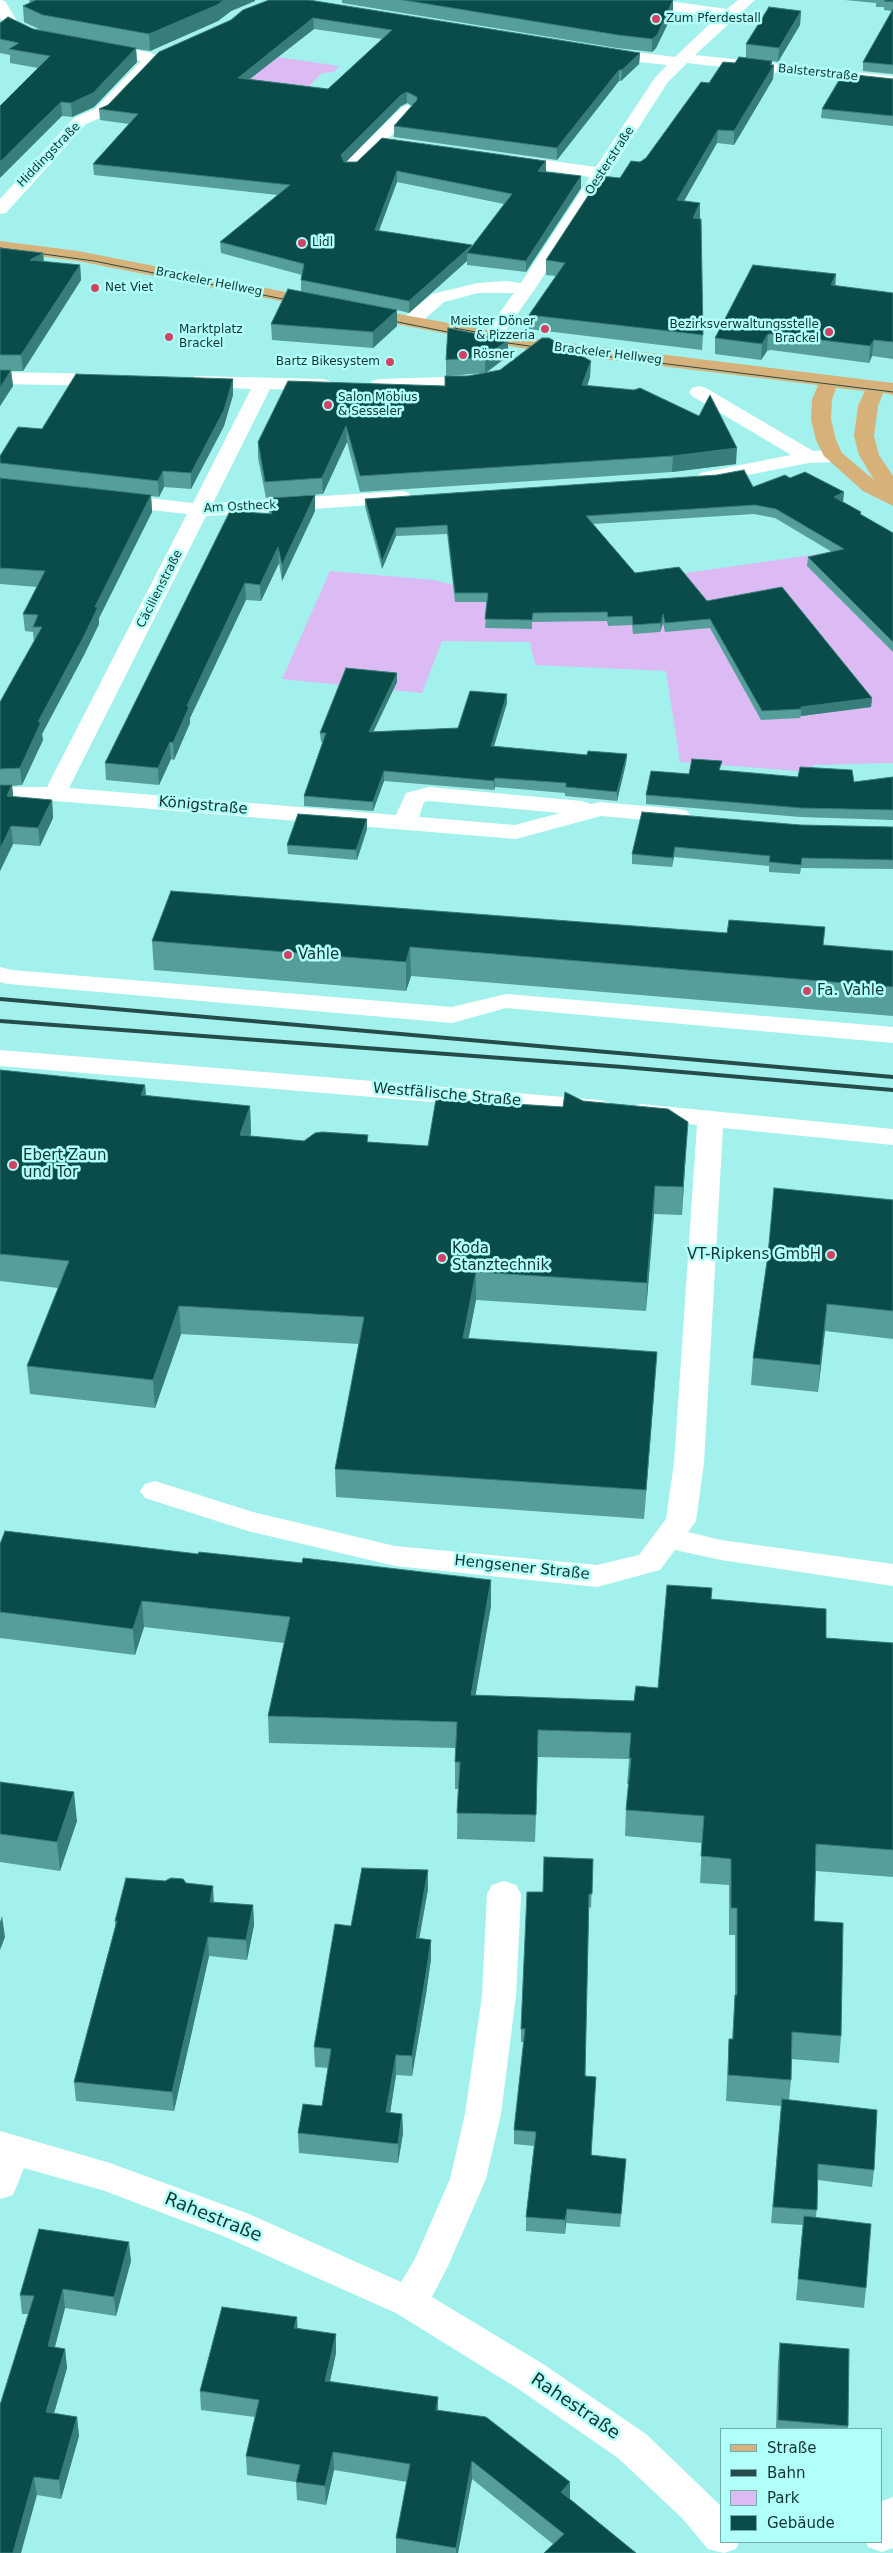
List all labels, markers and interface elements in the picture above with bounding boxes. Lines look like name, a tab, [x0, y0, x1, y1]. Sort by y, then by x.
place label: Zum Pferdestall	[666, 12, 761, 26]
marker: Zum Pferdestall	[650, 13, 662, 25]
street label: Balsterstraße	[777, 62, 859, 84]
street label: Hiddingstraße	[15, 120, 83, 190]
street label: Oesterstraße	[583, 124, 637, 198]
place label: Lidl	[312, 236, 333, 250]
marker: Lidl	[296, 237, 308, 249]
street label: Brackeler Hellweg	[154, 265, 264, 299]
place label: Net Viet	[105, 281, 153, 295]
marker: Net Viet	[89, 282, 101, 294]
place label: Meister Döner & Pizzeria	[450, 315, 535, 343]
place label: Bezirksverwaltungsstelle Brackel	[670, 318, 819, 346]
place label: Marktplatz Brackel	[179, 323, 243, 351]
marker: Meister Döner & Pizzeria	[539, 323, 551, 335]
marker: Bezirksverwaltungsstelle Brackel	[823, 326, 835, 338]
marker: Marktplatz Brackel	[163, 331, 175, 343]
street label: Brackeler Hellweg	[553, 340, 663, 368]
place label: Rösner	[473, 348, 514, 362]
marker: Rösner	[457, 349, 469, 361]
place label: Bartz Bikesystem	[276, 355, 380, 369]
marker: Bartz Bikesystem	[384, 356, 396, 368]
place label: Salon Möbius & Sesseler	[338, 391, 418, 419]
marker: Salon Möbius & Sesseler	[322, 399, 334, 411]
street label: Am Ostheck	[203, 498, 277, 516]
street label: Cäcilienstraße	[134, 548, 186, 630]
street label: Königstraße	[158, 793, 248, 819]
place label: Vahle	[298, 946, 339, 964]
marker: Vahle	[282, 949, 294, 961]
place label: Fa. Vahle	[817, 982, 884, 1000]
marker: Fa. Vahle	[801, 985, 813, 997]
street label: Westfälische Straße	[372, 1080, 522, 1110]
place label: Ebert Zaun und Tor	[23, 1147, 107, 1182]
marker: Ebert Zaun und Tor	[7, 1159, 19, 1171]
place label: Koda Stanztechnik	[452, 1240, 549, 1275]
place label: VT-Ripkens GmbH	[687, 1246, 821, 1264]
marker: VT-Ripkens GmbH	[825, 1249, 837, 1261]
marker: Koda Stanztechnik	[436, 1252, 448, 1264]
street label: Hengsener Straße	[454, 1552, 590, 1584]
street label: Rahestraße	[161, 2189, 265, 2247]
street label: Rahestraße	[526, 2369, 624, 2445]
legend	[720, 2428, 883, 2543]
text: Straße	[767, 2439, 816, 2457]
text: Bahn	[767, 2464, 806, 2482]
text: Park	[767, 2489, 799, 2507]
text: Gebäude	[767, 2514, 835, 2532]

